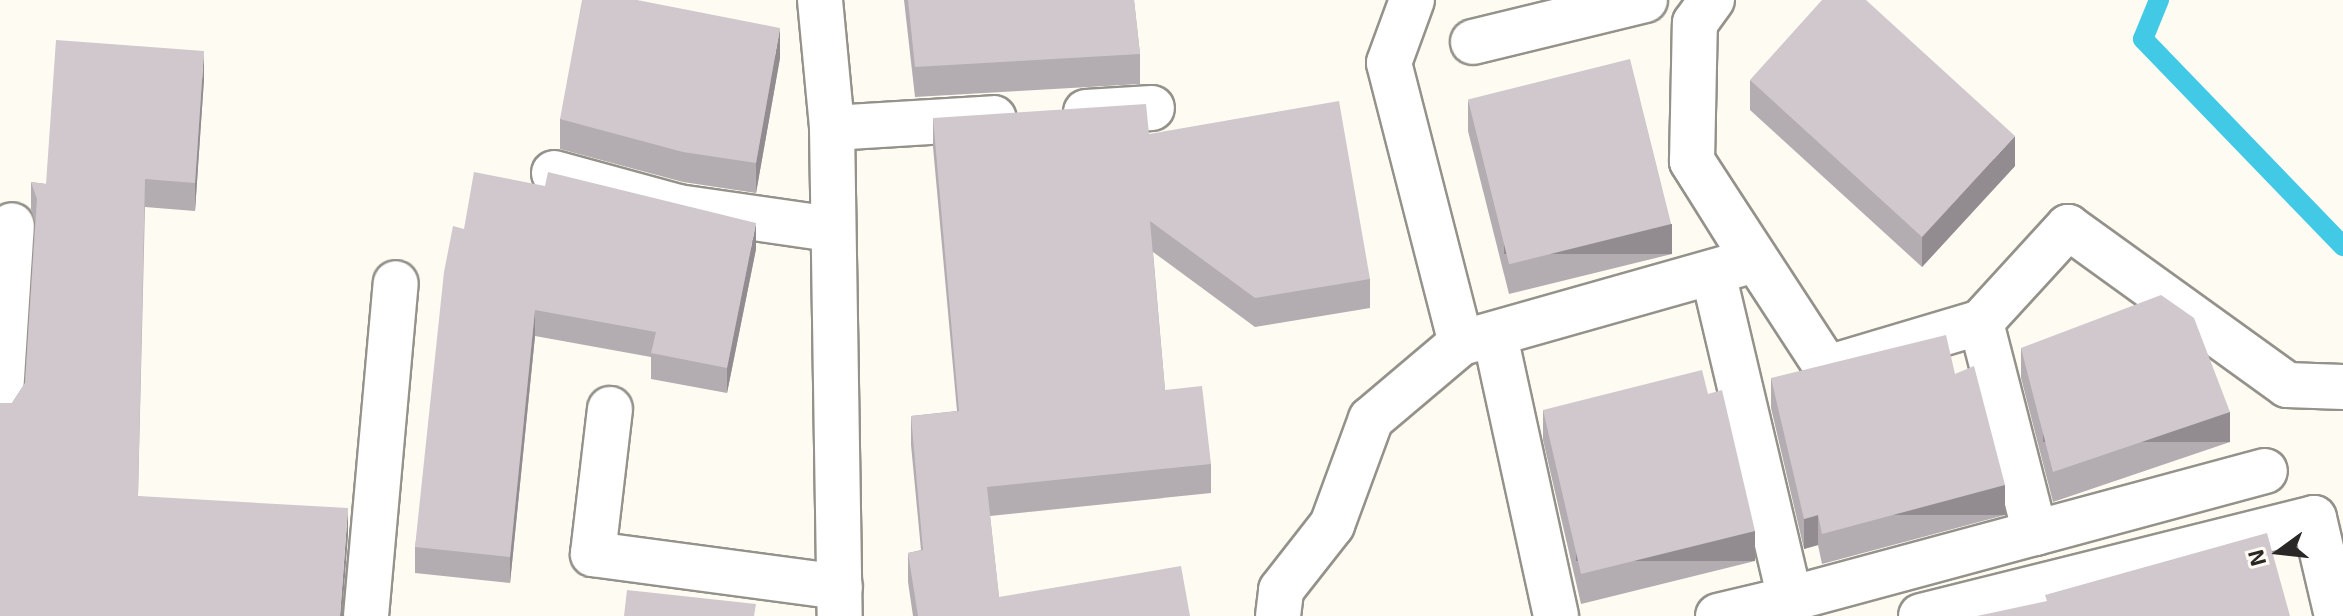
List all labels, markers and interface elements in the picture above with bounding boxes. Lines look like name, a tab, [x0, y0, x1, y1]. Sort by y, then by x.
north arrow	[2239, 512, 2319, 592]
text: N	[2241, 547, 2270, 569]

